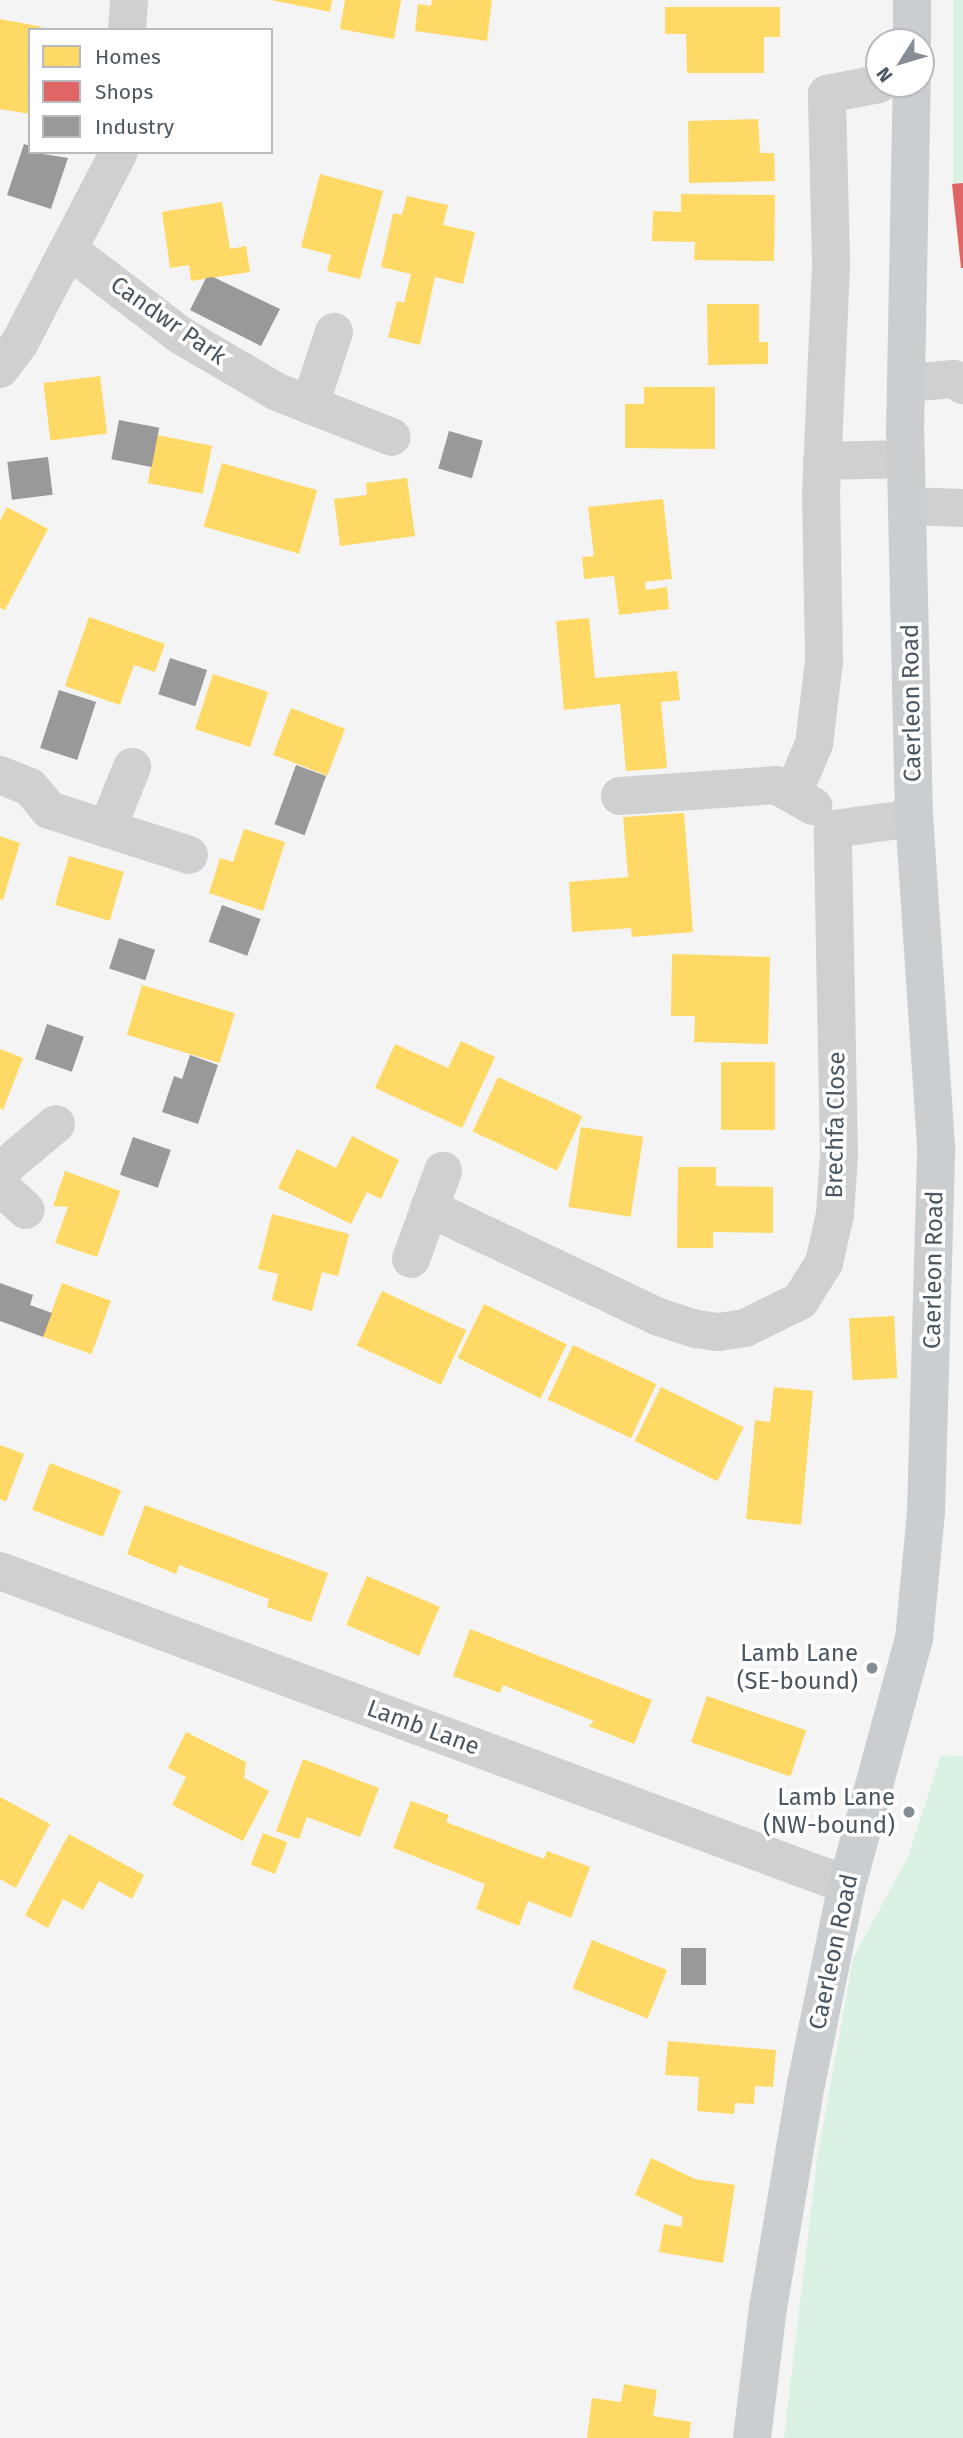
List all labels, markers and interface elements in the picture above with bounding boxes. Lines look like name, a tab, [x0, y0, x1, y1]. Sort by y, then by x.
legend	[28, 28, 273, 154]
north arrow	[865, 28, 935, 98]
text: Homes	[95, 44, 161, 70]
text: N	[871, 63, 897, 87]
text: Shops	[95, 79, 153, 105]
text: Industry	[95, 114, 174, 140]
street label: Candwr Park	[105, 271, 231, 371]
street label: Caerleon Road	[896, 624, 928, 782]
street label: Brechfa Close	[820, 1051, 852, 1199]
street label: Caerleon Road	[918, 1191, 950, 1349]
place label: Lamb Lane (SE-bound)	[737, 1640, 858, 1696]
marker: Lamb Lane (SE-bound)	[864, 1660, 880, 1676]
street label: Lamb Lane	[363, 1694, 483, 1762]
place label: Lamb Lane (NW-bound)	[763, 1784, 895, 1840]
marker: Lamb Lane (NW-bound)	[901, 1804, 917, 1820]
street label: Caerleon Road	[803, 1872, 865, 2032]

